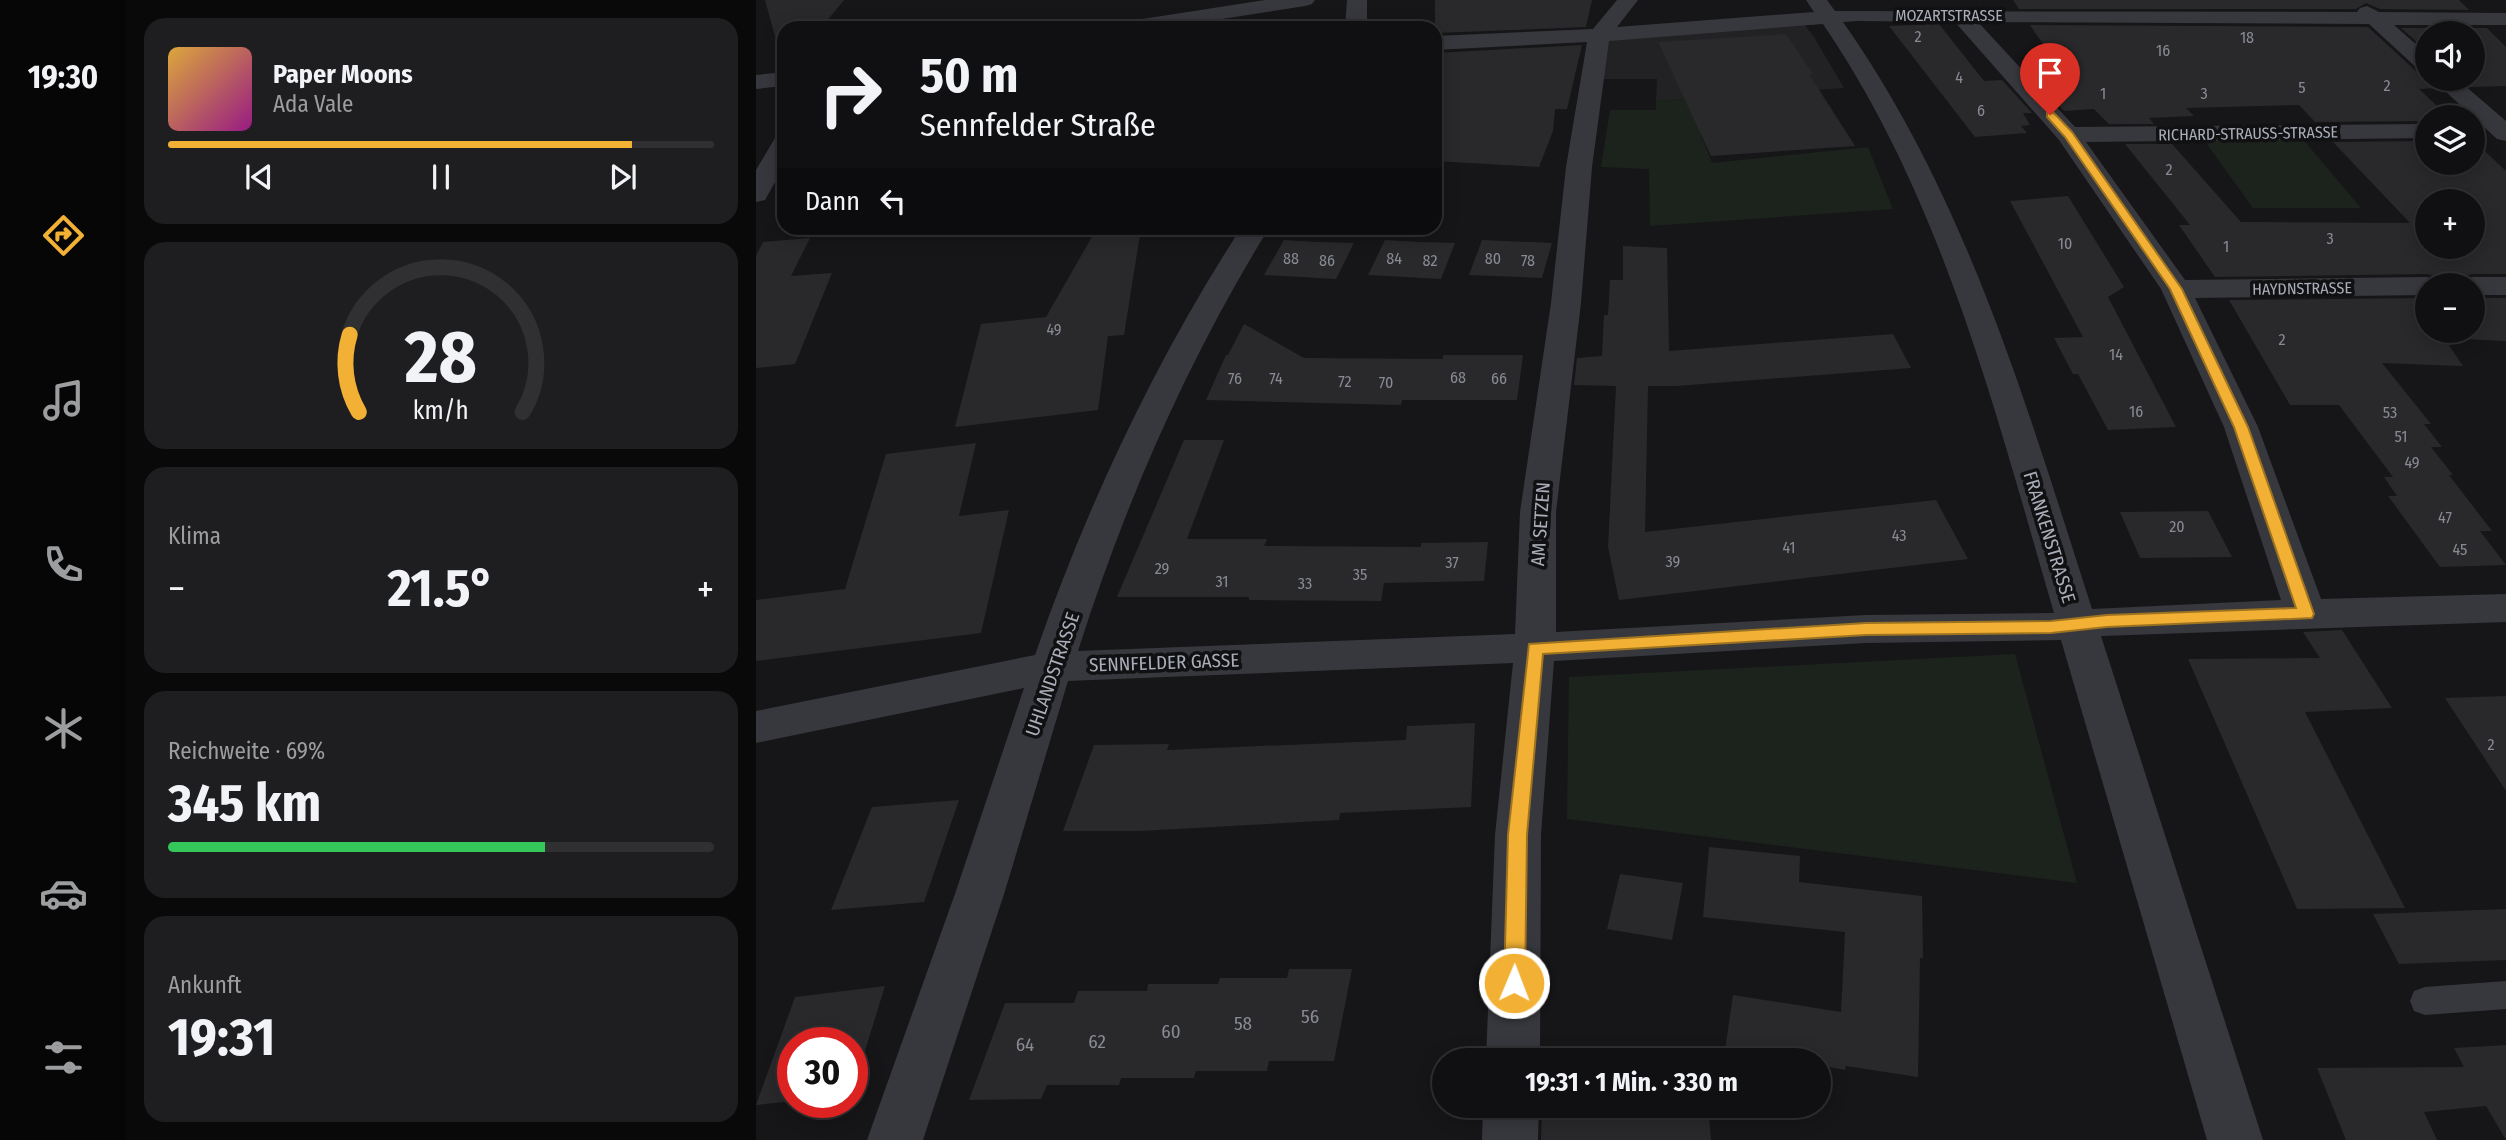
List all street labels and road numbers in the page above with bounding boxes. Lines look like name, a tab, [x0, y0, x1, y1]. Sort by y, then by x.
street label: MOZARTSTRASSE	[1895, 6, 2003, 25]
street label: RICHARD-STRAUSS-STRASSE	[2158, 122, 2338, 145]
street label: HAYDNSTRASSE	[2252, 278, 2352, 299]
street label: FRANKENSTRASSE	[2019, 469, 2080, 606]
street label: AM SETZEN	[1526, 481, 1555, 567]
street label: UHLANDSTRASSE	[1021, 609, 1084, 739]
street label: SENNFELDER GASSE	[1089, 648, 1240, 677]

